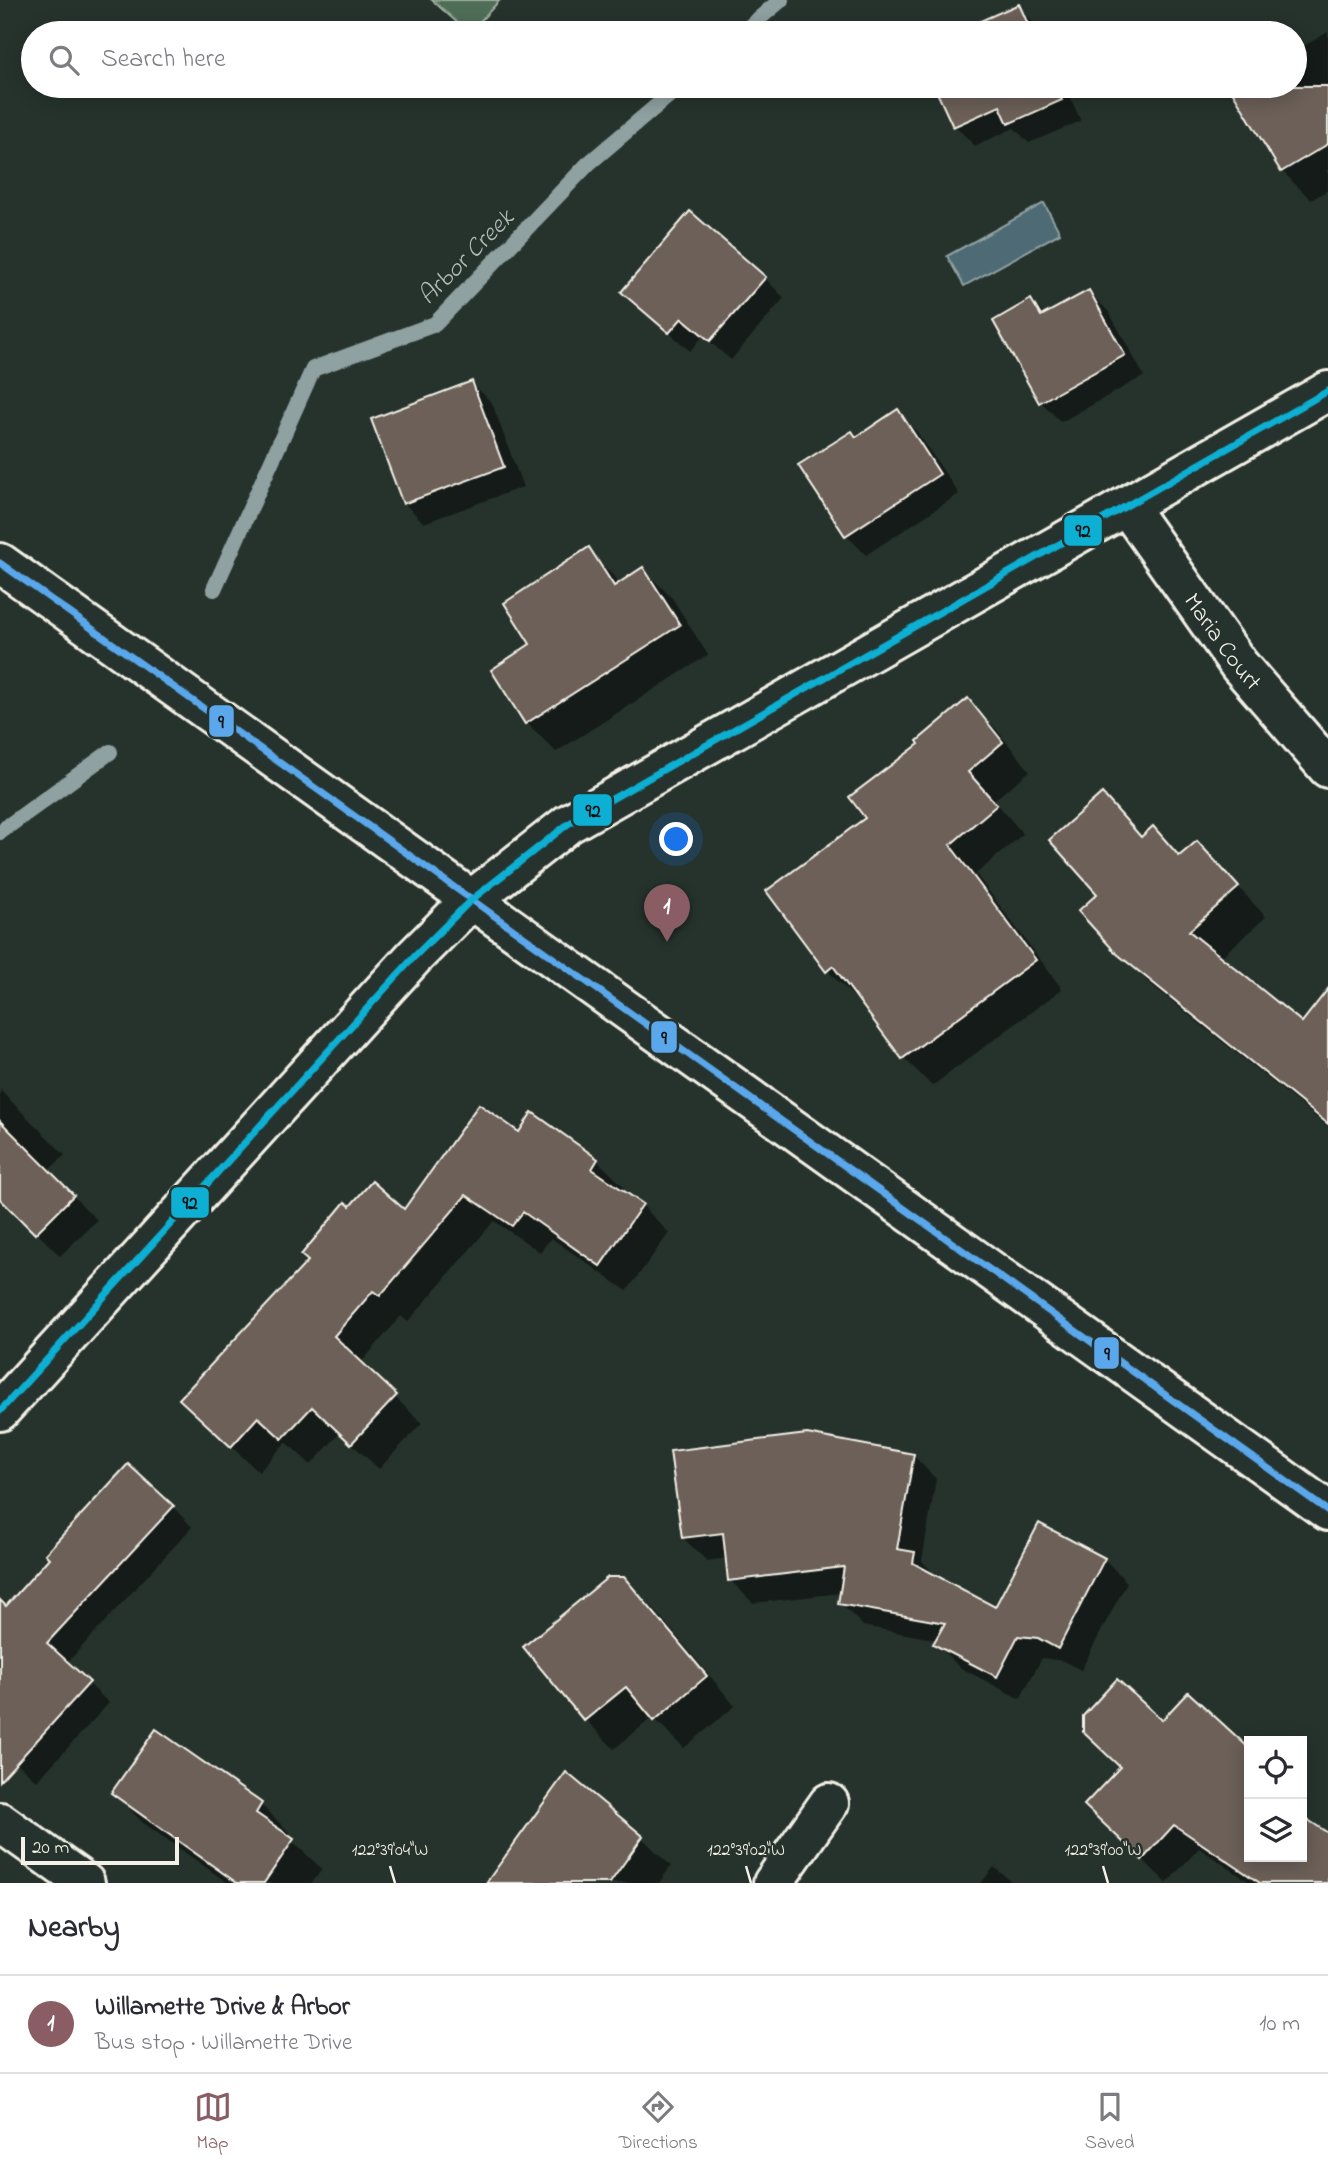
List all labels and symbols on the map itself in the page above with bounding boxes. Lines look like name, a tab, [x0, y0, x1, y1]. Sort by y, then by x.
water label: Arbor Creek	[410, 200, 525, 315]
line badge: 92	[1063, 514, 1103, 547]
text: 92	[1074, 519, 1091, 546]
street label: Maria Court	[1174, 587, 1269, 699]
line badge: 9	[208, 704, 235, 738]
text: 9	[217, 710, 224, 737]
line badge: 92	[572, 793, 613, 827]
text: 92	[584, 799, 601, 826]
your location	[659, 822, 693, 856]
pin: 1	[644, 884, 690, 942]
line badge: 9	[650, 1020, 678, 1054]
text: 9	[660, 1026, 667, 1053]
line badge: 92	[170, 1186, 210, 1219]
text: 92	[181, 1191, 198, 1218]
line badge: 9	[1093, 1336, 1120, 1370]
text: 9	[1103, 1342, 1110, 1369]
scale bar	[21, 1834, 178, 1866]
text: 122°39'04"W	[352, 1838, 428, 1864]
text: 122°39'02"W	[707, 1838, 785, 1864]
text: 122°39'00"W	[1065, 1838, 1141, 1864]

